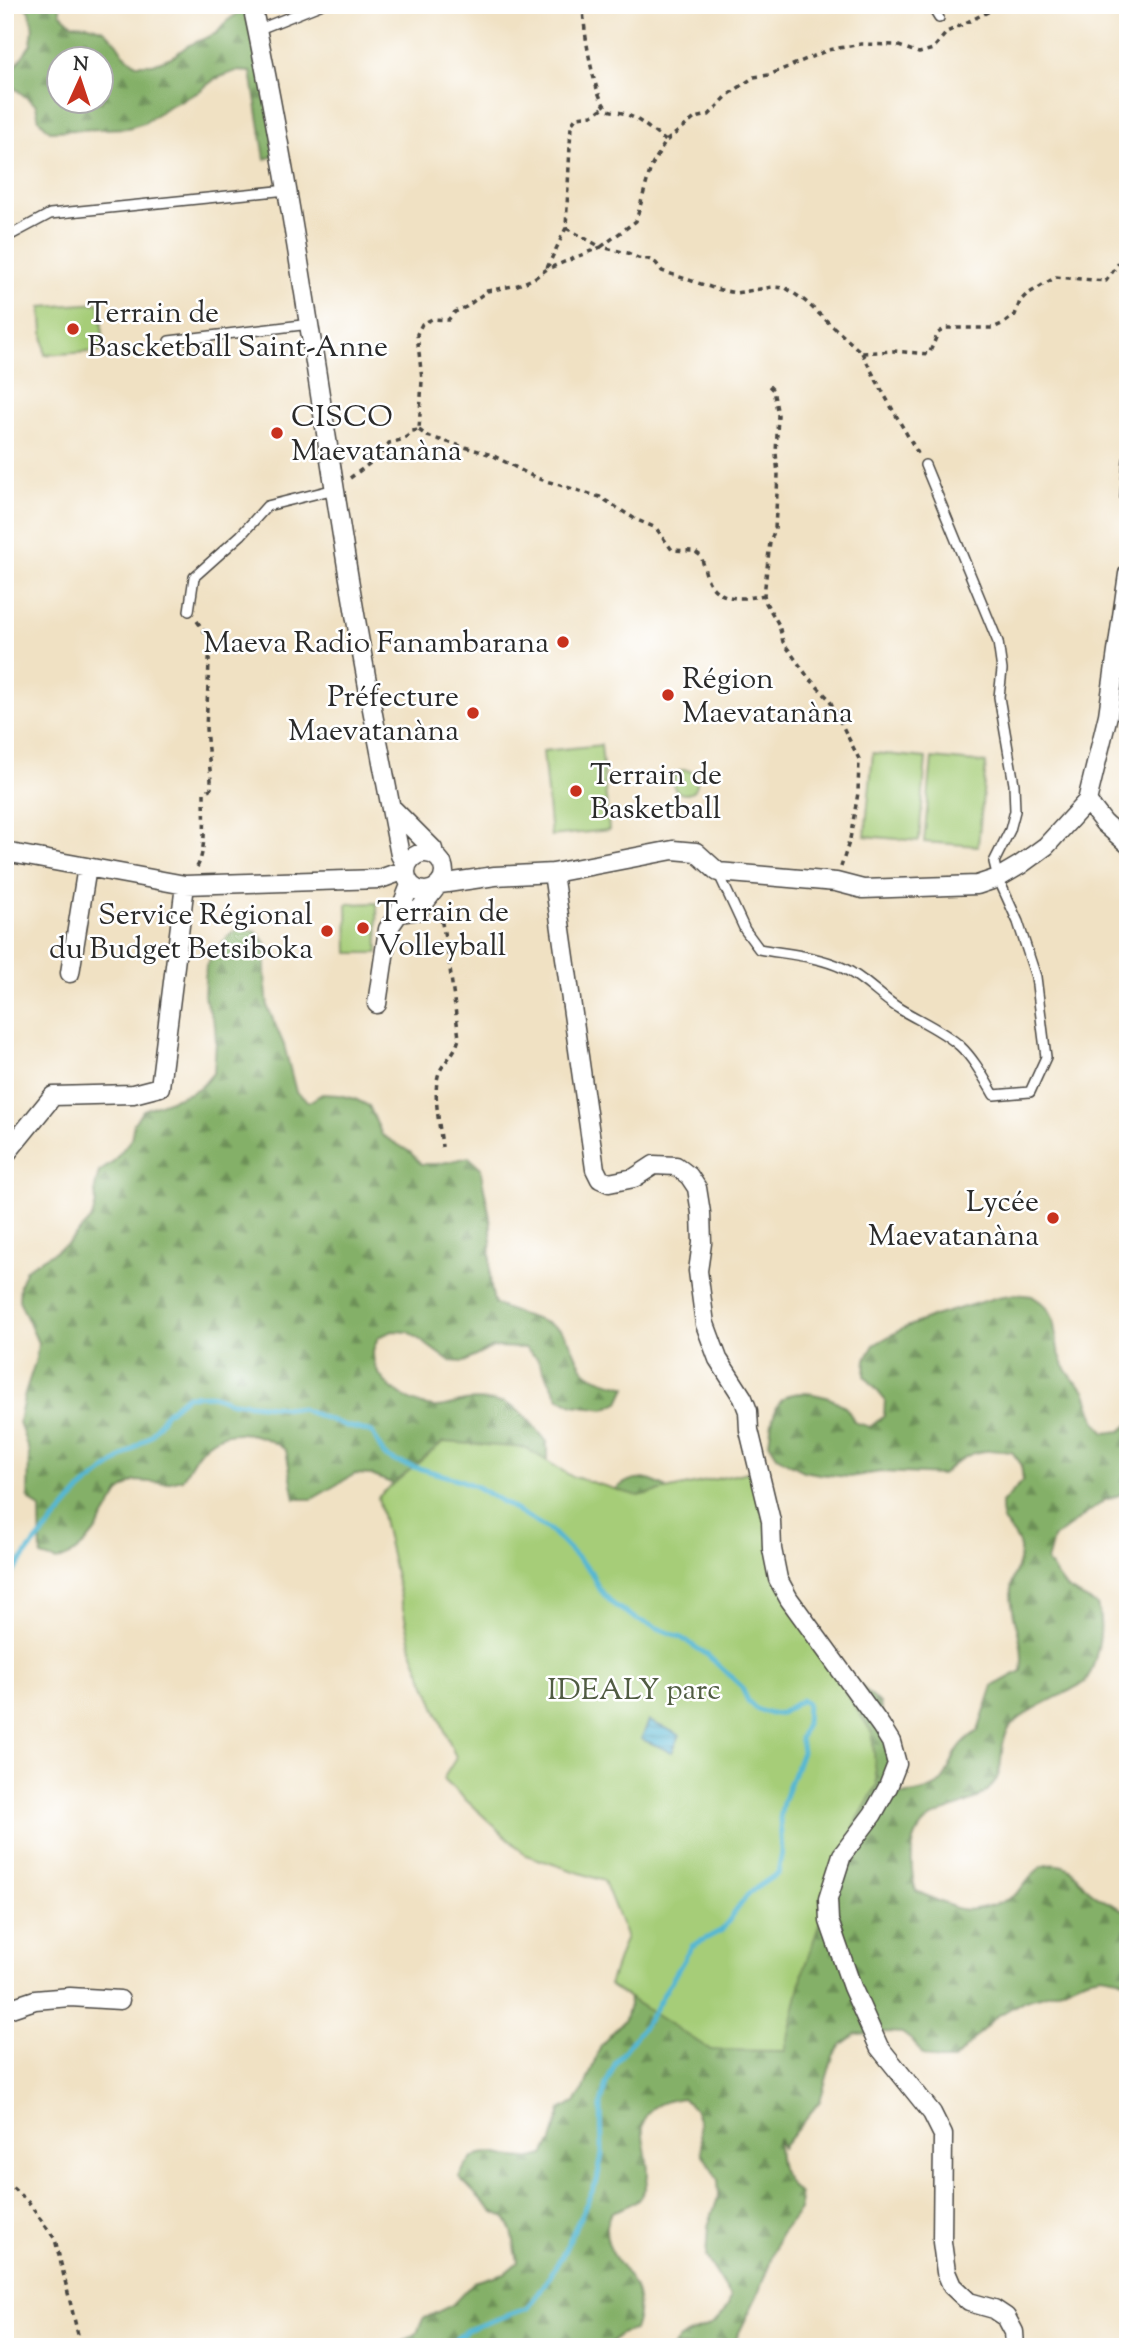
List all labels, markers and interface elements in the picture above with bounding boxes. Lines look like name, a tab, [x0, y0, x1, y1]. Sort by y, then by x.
north arrow	[46, 46, 116, 116]
text: N	[72, 52, 89, 79]
place label: Terrain de Bascketball Saint-Anne	[87, 293, 388, 370]
marker: Terrain de Bascketball Saint-Anne	[65, 321, 81, 337]
place label: CISCO Maevatanàna	[291, 397, 462, 474]
marker: CISCO Maevatanàna	[269, 425, 285, 441]
place label: Maeva Radio Fanambarana	[203, 623, 549, 666]
marker: Maeva Radio Fanambarana	[555, 634, 571, 650]
place label: Région Maevatanàna	[682, 659, 853, 736]
place label: Préfecture Maevatanàna	[288, 677, 459, 754]
marker: Région Maevatanàna	[660, 687, 676, 703]
marker: Préfecture Maevatanàna	[465, 705, 481, 721]
place label: Terrain de Basketball	[590, 755, 722, 832]
marker: Terrain de Basketball	[568, 783, 584, 799]
place label: Terrain de Volleyball	[377, 892, 509, 969]
place label: Service Régional du Budget Betsiboka	[49, 895, 313, 972]
marker: Terrain de Volleyball	[355, 920, 371, 936]
marker: Service Régional du Budget Betsiboka	[319, 923, 335, 939]
place label: Lycée Maevatanàna	[868, 1182, 1039, 1259]
marker: Lycée Maevatanàna	[1045, 1210, 1061, 1226]
park label: IDEALY parc	[547, 1670, 721, 1713]

